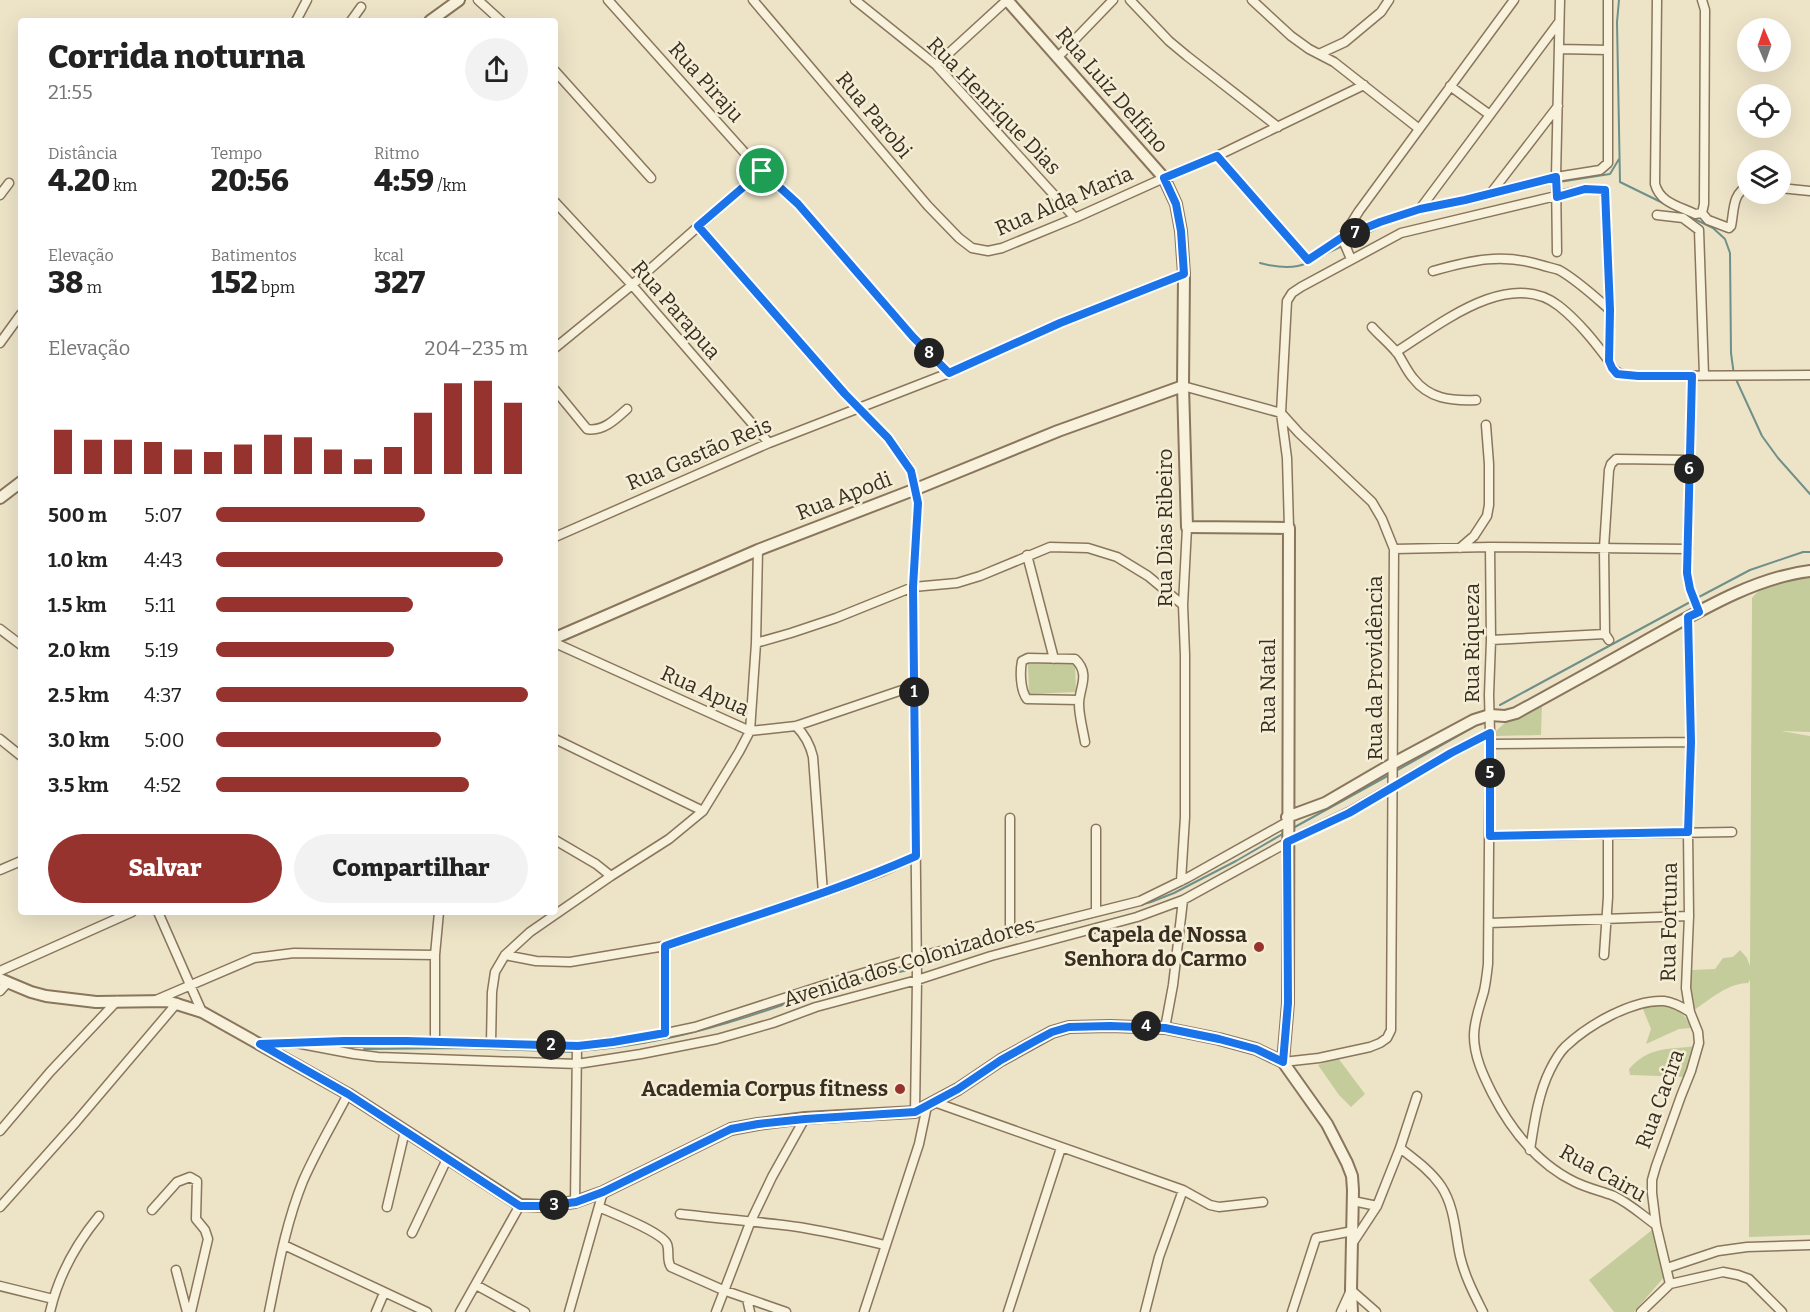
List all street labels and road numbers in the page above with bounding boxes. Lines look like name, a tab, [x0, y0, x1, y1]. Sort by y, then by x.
street label: Rua Luiz Delfino	[1050, 22, 1174, 158]
street label: Rua Henrique Dias	[922, 32, 1066, 180]
street label: Rua Piraju	[663, 36, 749, 128]
street label: Rua Parobi	[830, 66, 918, 164]
street label: Rua Alda Maria	[991, 160, 1137, 242]
street label: Rua Parapua	[626, 255, 726, 365]
street label: Rua Gastão Reis	[622, 412, 776, 496]
street label: Rua Dias Ribeiro	[1152, 448, 1178, 608]
street label: Rua Apodi	[793, 466, 895, 526]
street label: Rua da Providência	[1362, 575, 1388, 761]
street label: Rua Riqueza	[1459, 582, 1485, 703]
street label: Rua Natal	[1255, 639, 1281, 733]
street label: Rua Apua	[657, 660, 754, 722]
street label: Rua Fortuna	[1655, 861, 1683, 982]
street label: Avenida dos Colonizadores	[780, 911, 1038, 1013]
street label: Rua Cacira	[1630, 1045, 1690, 1152]
street label: Rua Cairu	[1555, 1139, 1651, 1207]

